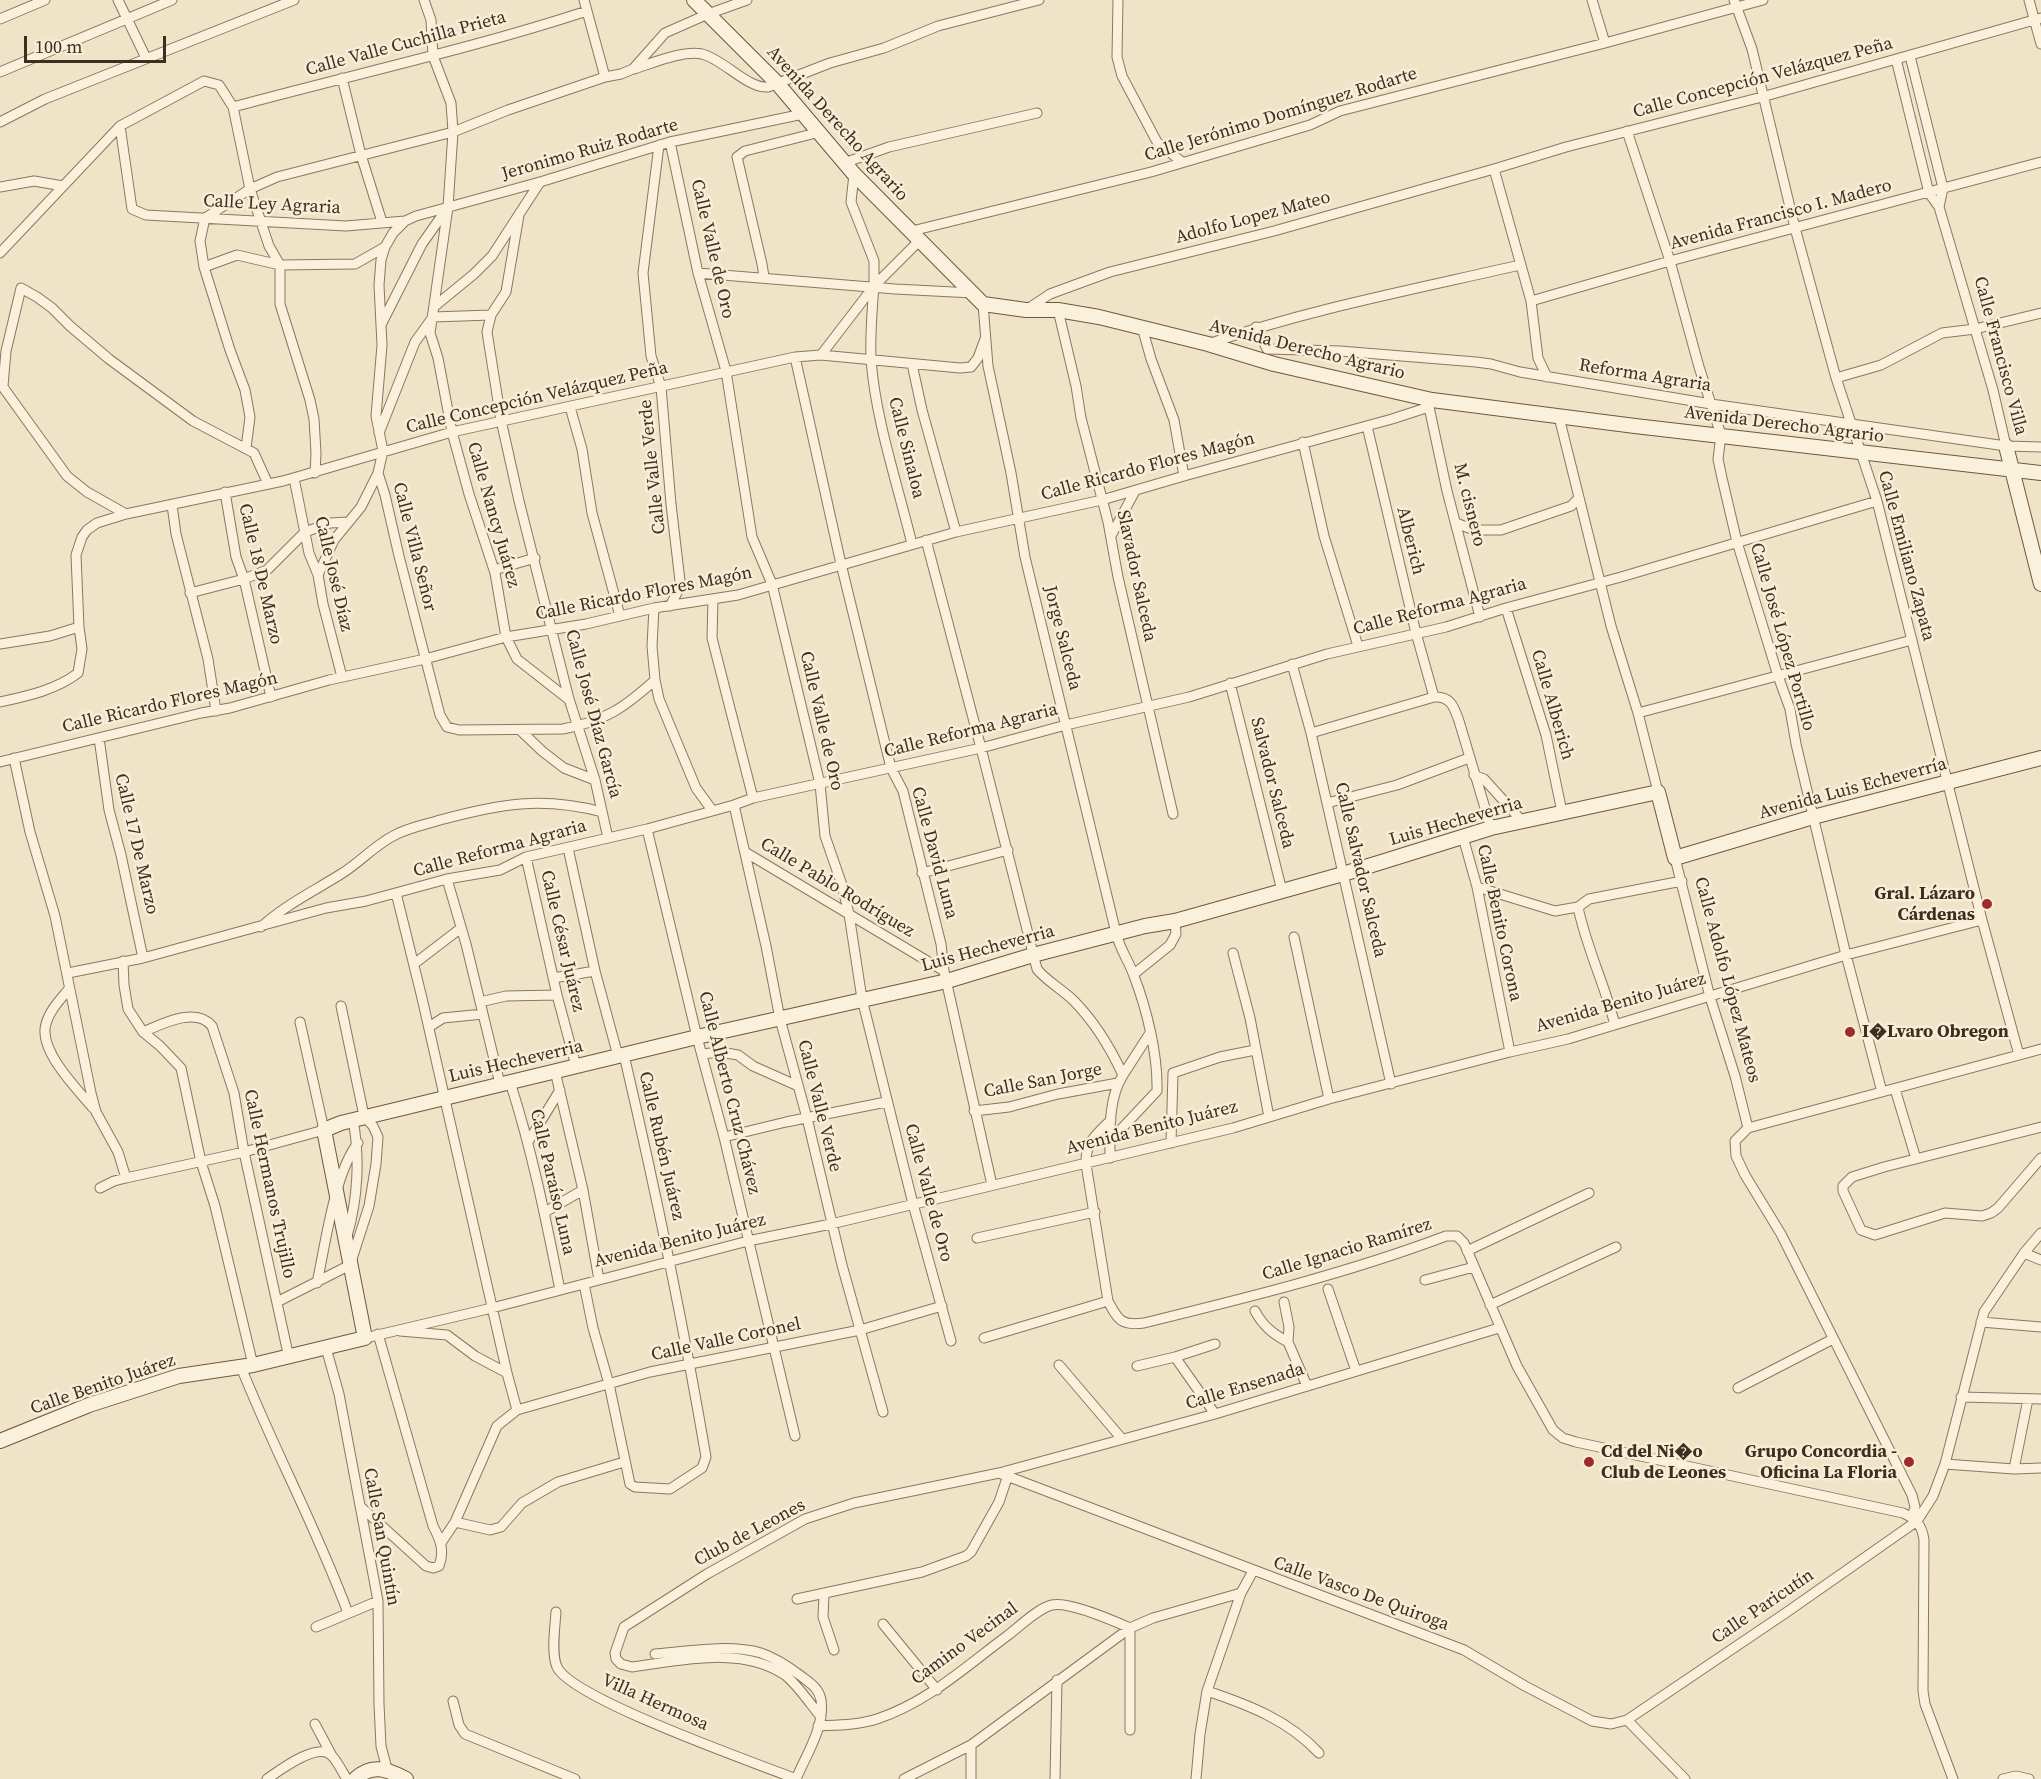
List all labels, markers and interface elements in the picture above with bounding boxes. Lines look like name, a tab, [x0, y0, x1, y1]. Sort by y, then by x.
street label: Calle Valle Cuchilla Prieta	[304, 7, 508, 81]
scale bar	[27, 24, 170, 62]
street label: Calle Concepción Velázquez Peña	[1631, 33, 1895, 123]
text: 100 m	[35, 34, 82, 59]
street label: Avenida Derecho Agrario	[762, 42, 912, 206]
street label: Calle Jerónimo Domínguez Rodarte	[1142, 63, 1420, 167]
street label: Jeronimo Ruiz Rodarte	[499, 114, 681, 186]
street label: Avenida Francisco I. Madero	[1668, 175, 1894, 255]
street label: Calle Valle de Oro	[685, 177, 739, 321]
street label: Adolfo Lopez Mateo	[1173, 187, 1333, 249]
street label: Calle Ley Agraria	[203, 191, 341, 219]
street label: Calle Francisco Villa	[1968, 274, 2032, 438]
street label: Avenida Derecho Agrario	[1207, 315, 1407, 385]
street label: Reforma Agraria	[1577, 355, 1713, 397]
street label: Calle Concepción Velázquez Peña	[404, 357, 670, 439]
street label: Calle Sinaloa	[883, 395, 929, 501]
street label: Calle Valle Verde	[635, 399, 671, 535]
street label: Avenida Derecho Agrario	[1683, 402, 1885, 448]
street label: Calle Ricardo Flores Magón	[1039, 428, 1257, 506]
street label: Calle Nancy Juárez	[462, 440, 524, 590]
street label: M. cisnero	[1448, 461, 1490, 549]
street label: Calle Emiliano Zapata	[1873, 469, 1939, 643]
street label: Calle Villa Señor	[388, 480, 440, 614]
street label: Calle 18 De Marzo	[233, 502, 287, 646]
street label: Alberich	[1391, 505, 1429, 577]
street label: Slavador Salceda	[1112, 508, 1160, 644]
street label: Calle José Díaz	[309, 514, 357, 634]
street label: Calle José López Portillo	[1745, 541, 1819, 733]
street label: Calle Ricardo Flores Magón	[534, 562, 754, 626]
street label: Calle Reforma Agraria	[1351, 574, 1529, 640]
street label: Jorge Salceda	[1039, 583, 1085, 693]
street label: Calle José Díaz García	[560, 627, 626, 801]
street label: Calle Alberich	[1526, 647, 1578, 763]
street label: Calle Valle de Oro	[794, 649, 848, 793]
street label: Calle Ricardo Flores Magón	[60, 668, 280, 738]
street label: Calle Reforma Agraria	[882, 699, 1060, 763]
street label: Salvador Salceda	[1245, 715, 1299, 851]
street label: Avenida Luis Echeverría	[1757, 754, 1949, 824]
street label: Calle 17 De Marzo	[109, 772, 163, 916]
street label: Calle Salvador Salceda	[1329, 780, 1391, 960]
street label: Calle David Luna	[906, 785, 962, 921]
street label: Luis Hecheverria	[1387, 793, 1525, 851]
street label: Calle Reforma Agraria	[411, 816, 589, 882]
street label: Calle Pablo Rodríguez	[756, 834, 918, 942]
street label: Calle Benito Corona	[1472, 843, 1526, 1003]
street label: Calle César Juárez	[535, 868, 589, 1014]
street label: Calle Adolfo López Mateos	[1689, 875, 1765, 1085]
place label: Gral. Lázaro Cárdenas	[1874, 883, 1975, 926]
marker: Gral. Lázaro Cárdenas	[1980, 897, 1994, 911]
street label: Luis Hecheverria	[919, 921, 1057, 977]
street label: Avenida Benito Juárez	[1534, 968, 1708, 1038]
street label: Calle Alberto Cruz Chávez	[693, 989, 765, 1197]
place label: I�Lvaro Obregon	[1862, 1021, 2009, 1043]
marker: I�Lvaro Obregon	[1843, 1025, 1857, 1039]
street label: Luis Hecheverria	[447, 1036, 585, 1088]
street label: Calle Valle Verde	[792, 1038, 846, 1174]
street label: Calle San Jorge	[982, 1059, 1104, 1103]
street label: Calle Rubén Juárez	[633, 1070, 689, 1222]
street label: Calle Hermanos Trujillo	[238, 1088, 300, 1280]
street label: Avenida Benito Juárez	[1064, 1096, 1240, 1160]
street label: Calle Paraíso Luna	[525, 1107, 579, 1257]
street label: Calle Valle de Oro	[899, 1122, 957, 1264]
street label: Avenida Benito Juárez	[592, 1209, 768, 1273]
street label: Calle Ignacio Ramírez	[1260, 1214, 1434, 1286]
street label: Calle Valle Coronel	[649, 1314, 803, 1366]
street label: Calle Benito Juárez	[28, 1350, 178, 1420]
street label: Calle Ensenada	[1183, 1359, 1307, 1415]
place label: Cd del Ni�o Club de Leones	[1601, 1441, 1726, 1484]
place label: Grupo Concordia - Oficina La Floria	[1745, 1441, 1897, 1484]
marker: Cd del Ni�o Club de Leones	[1582, 1455, 1596, 1469]
marker: Grupo Concordia - Oficina La Floria	[1902, 1455, 1916, 1469]
street label: Calle San Quintín	[358, 1466, 404, 1608]
street label: Club de Leones	[691, 1495, 809, 1571]
street label: Calle Vasco De Quiroga	[1270, 1552, 1452, 1636]
street label: Calle Paricutín	[1708, 1565, 1818, 1649]
street label: Camino Vecinal	[907, 1598, 1023, 1690]
street label: Villa Hermosa	[598, 1670, 712, 1736]

